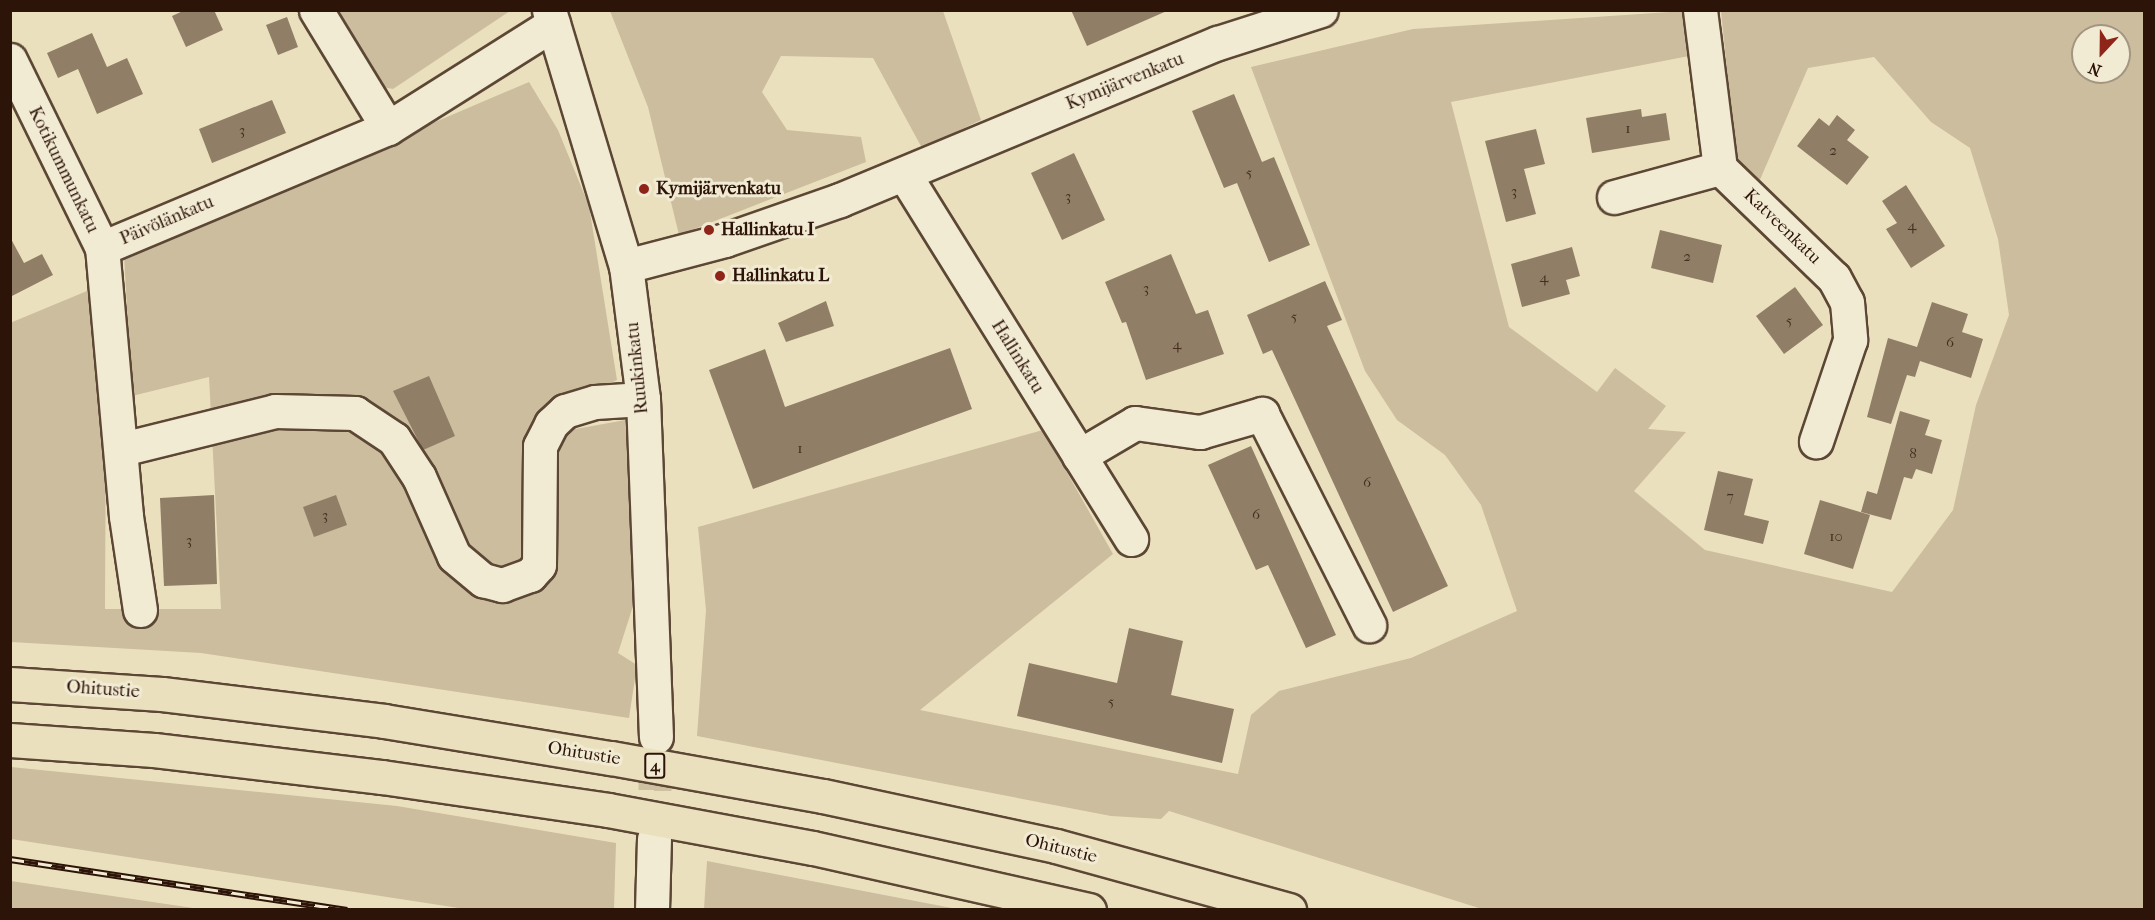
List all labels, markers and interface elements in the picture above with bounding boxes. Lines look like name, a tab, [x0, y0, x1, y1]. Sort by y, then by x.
north arrow	[2071, 24, 2131, 84]
street label: Kymijärvenkatu	[1063, 49, 1187, 115]
text: N	[2086, 58, 2104, 80]
street label: Kotikummunkatu	[23, 103, 103, 237]
house number: 1	[1625, 120, 1631, 138]
house number: 3	[239, 122, 245, 140]
house number: 2	[1829, 142, 1837, 160]
house number: 5	[1246, 164, 1252, 182]
place label: Kymijärvenkatu	[656, 178, 781, 200]
marker: Kymijärvenkatu	[637, 182, 651, 196]
house number: 3	[1511, 183, 1517, 201]
street label: Katveenkatu	[1739, 185, 1825, 269]
house number: 3	[1065, 188, 1071, 206]
street label: Päivölänkatu	[117, 192, 217, 250]
house number: 4	[1908, 217, 1916, 235]
place label: Hallinkatu I	[721, 219, 814, 241]
marker: Hallinkatu I	[702, 223, 716, 237]
house number: 2	[1683, 248, 1691, 266]
place label: Hallinkatu L	[732, 265, 829, 287]
marker: Hallinkatu L	[713, 269, 727, 283]
house number: 4	[1540, 269, 1548, 287]
house number: 3	[1143, 280, 1149, 298]
house number: 5	[1291, 308, 1297, 326]
house number: 5	[1786, 312, 1792, 330]
street label: Hallinkatu	[986, 316, 1048, 398]
street label: Ruukinkatu	[622, 321, 654, 415]
house number: 6	[1946, 334, 1954, 352]
house number: 4	[1173, 336, 1181, 354]
house number: 1	[797, 440, 803, 458]
house number: 8	[1909, 445, 1917, 463]
house number: 6	[1363, 474, 1371, 492]
house number: 7	[1726, 488, 1734, 506]
house number: 6	[1252, 506, 1260, 524]
house number: 3	[322, 507, 328, 525]
house number: 10	[1829, 528, 1843, 546]
house number: 3	[186, 532, 192, 550]
street label: Ohitustie	[66, 677, 140, 703]
house number: 5	[1108, 693, 1114, 711]
street label: Ohitustie	[546, 738, 622, 770]
road number: 4	[643, 753, 667, 779]
street label: Ohitustie	[1023, 830, 1099, 868]

